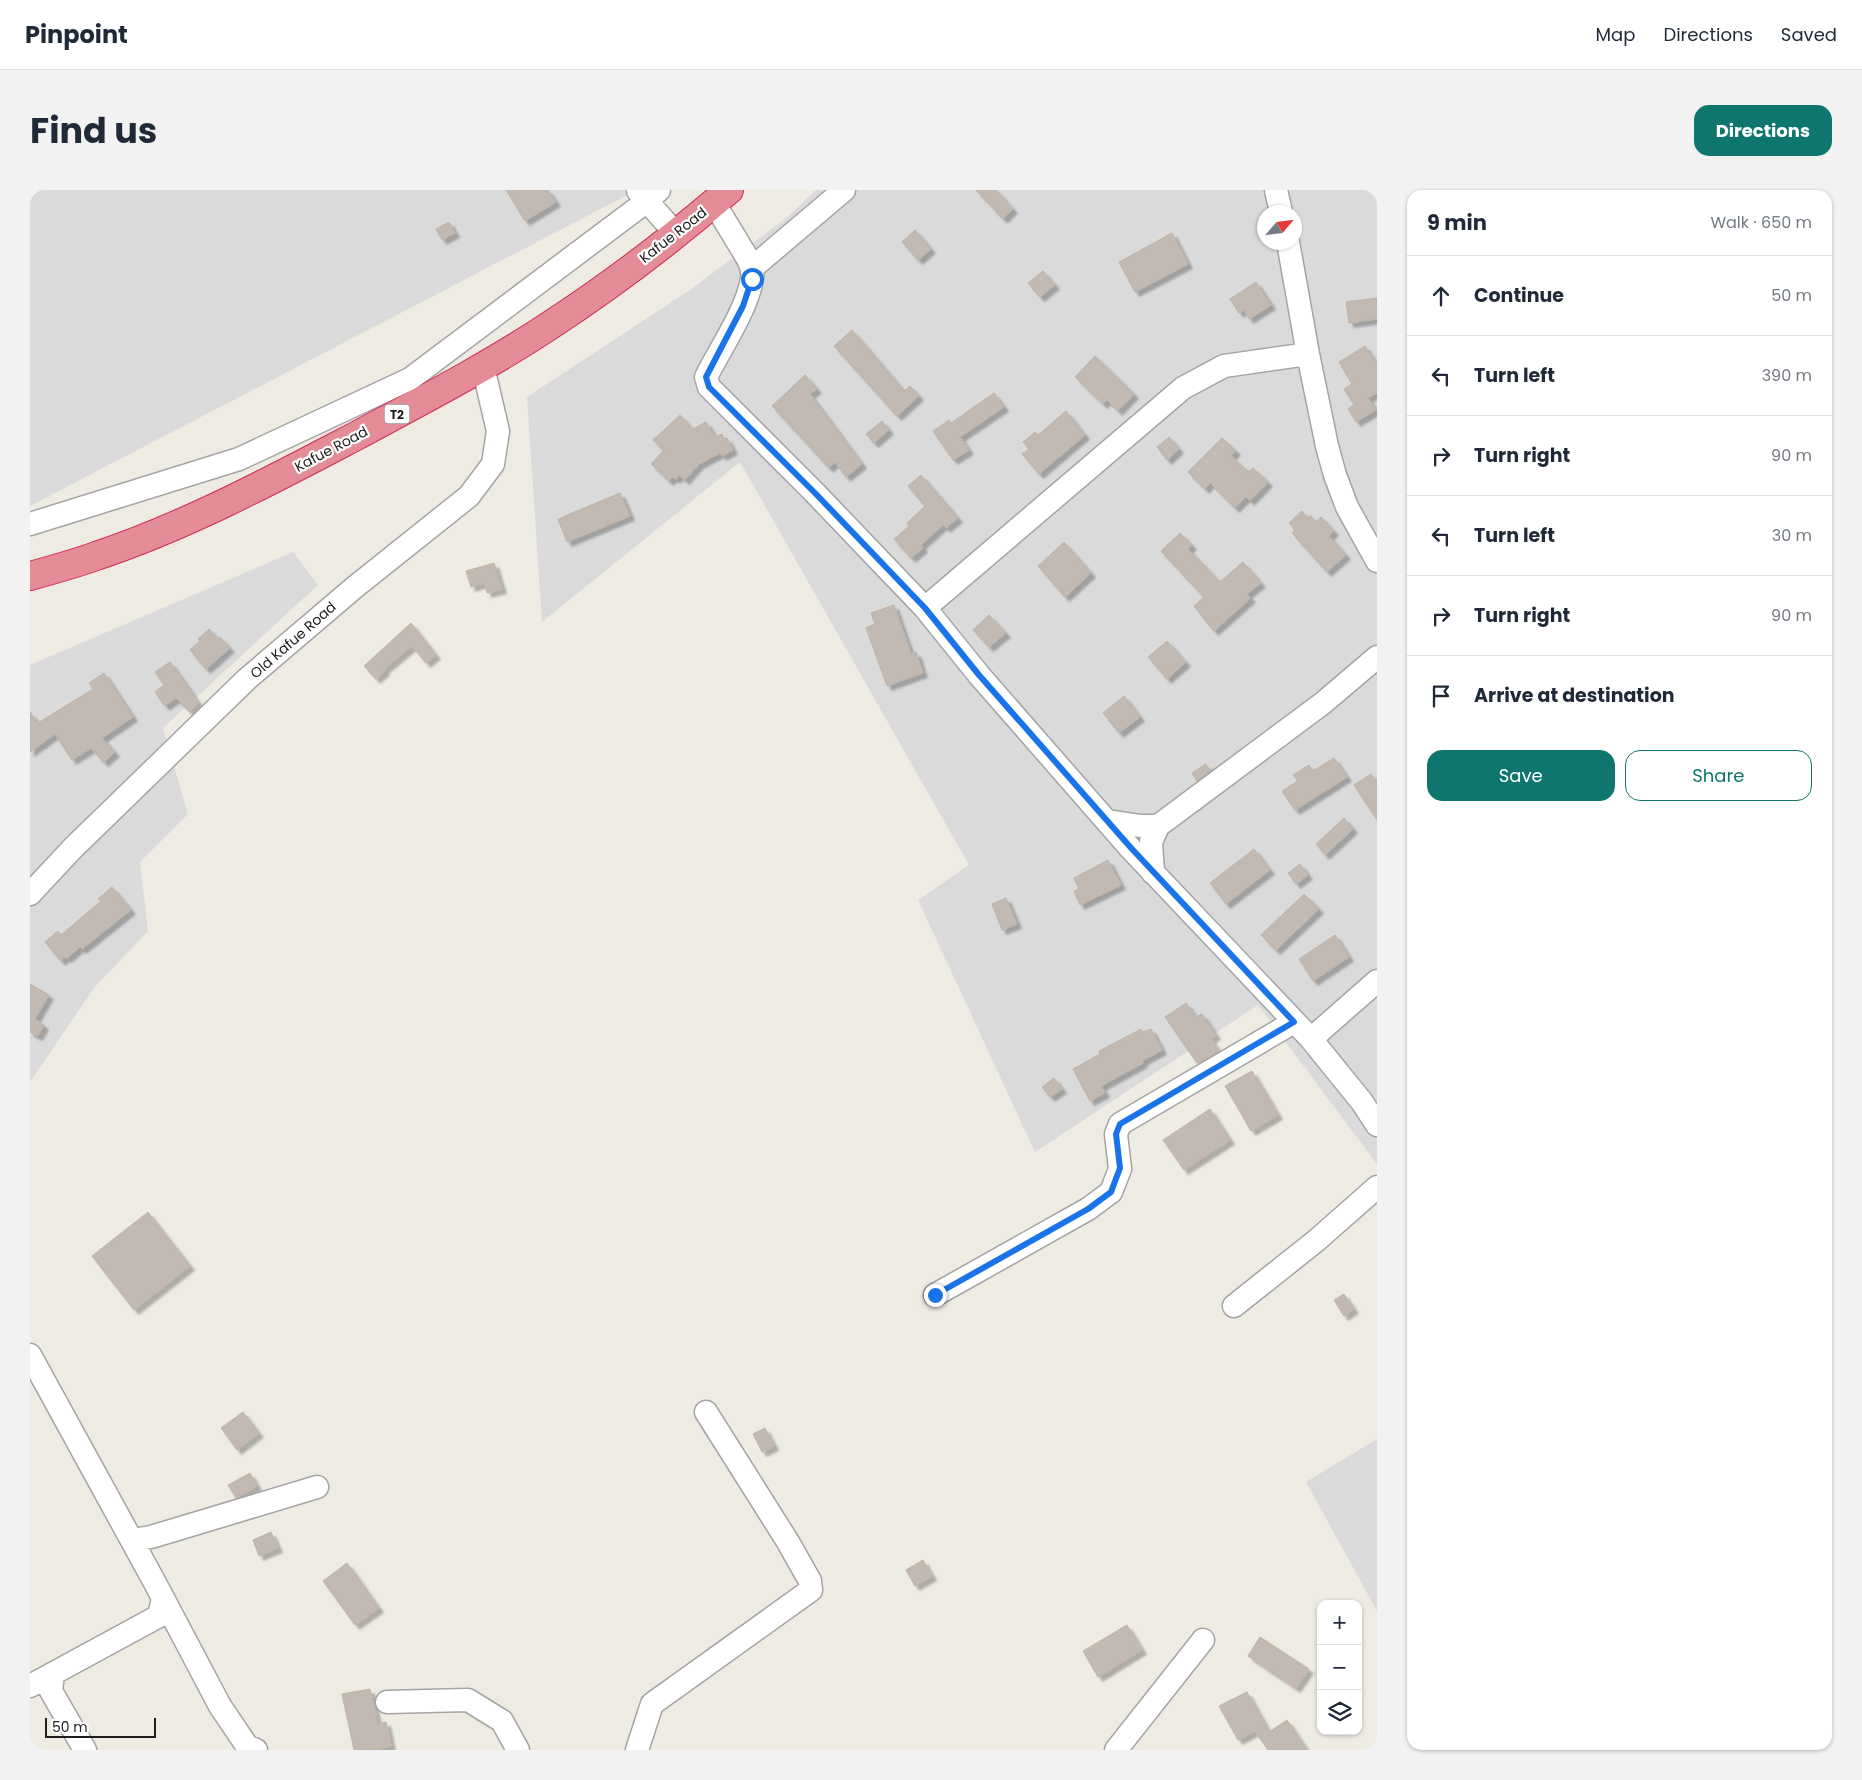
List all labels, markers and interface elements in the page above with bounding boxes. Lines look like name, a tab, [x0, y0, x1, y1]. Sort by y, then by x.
text: Pinpoint	[25, 18, 128, 51]
text: Map	[1596, 22, 1635, 47]
text: Directions	[1663, 22, 1753, 47]
text: Saved	[1781, 22, 1837, 47]
button: Directions	[1694, 105, 1832, 156]
text: Find us	[30, 106, 157, 155]
street label: Kafue Road	[635, 202, 711, 268]
north arrow	[1257, 205, 1302, 250]
text: 9 min	[1427, 208, 1487, 237]
text: Walk · 650 m	[1710, 211, 1812, 234]
route start	[741, 268, 764, 291]
icon: ahead	[1427, 282, 1455, 310]
text: Continue	[1474, 282, 1564, 309]
text: 50 m	[1771, 284, 1812, 307]
icon: left	[1427, 362, 1455, 390]
text: Turn left	[1474, 362, 1555, 389]
text: 390 m	[1762, 364, 1812, 387]
road number: T2	[384, 404, 410, 423]
street label: Kafue Road	[291, 421, 371, 477]
icon: right	[1427, 442, 1455, 470]
text: Turn right	[1474, 442, 1570, 469]
text: 90 m	[1771, 444, 1812, 467]
icon: left	[1427, 522, 1455, 550]
text: Turn left	[1474, 522, 1555, 549]
text: 30 m	[1772, 524, 1812, 547]
street label: Old Kafue Road	[246, 597, 340, 683]
icon: right	[1427, 602, 1455, 630]
text: Turn right	[1474, 602, 1570, 629]
text: 90 m	[1771, 604, 1812, 627]
icon: arrive	[1427, 682, 1455, 710]
text: Arrive at destination	[1474, 682, 1675, 709]
button: Save	[1427, 750, 1615, 801]
button: Share	[1625, 750, 1812, 801]
route end	[924, 1284, 947, 1307]
map controls	[1317, 1600, 1362, 1735]
button: +	[1317, 1600, 1362, 1645]
button: −	[1317, 1645, 1362, 1690]
button: layers	[1317, 1690, 1362, 1735]
scale bar	[45, 1715, 156, 1738]
text: 50 m	[52, 1717, 88, 1737]

